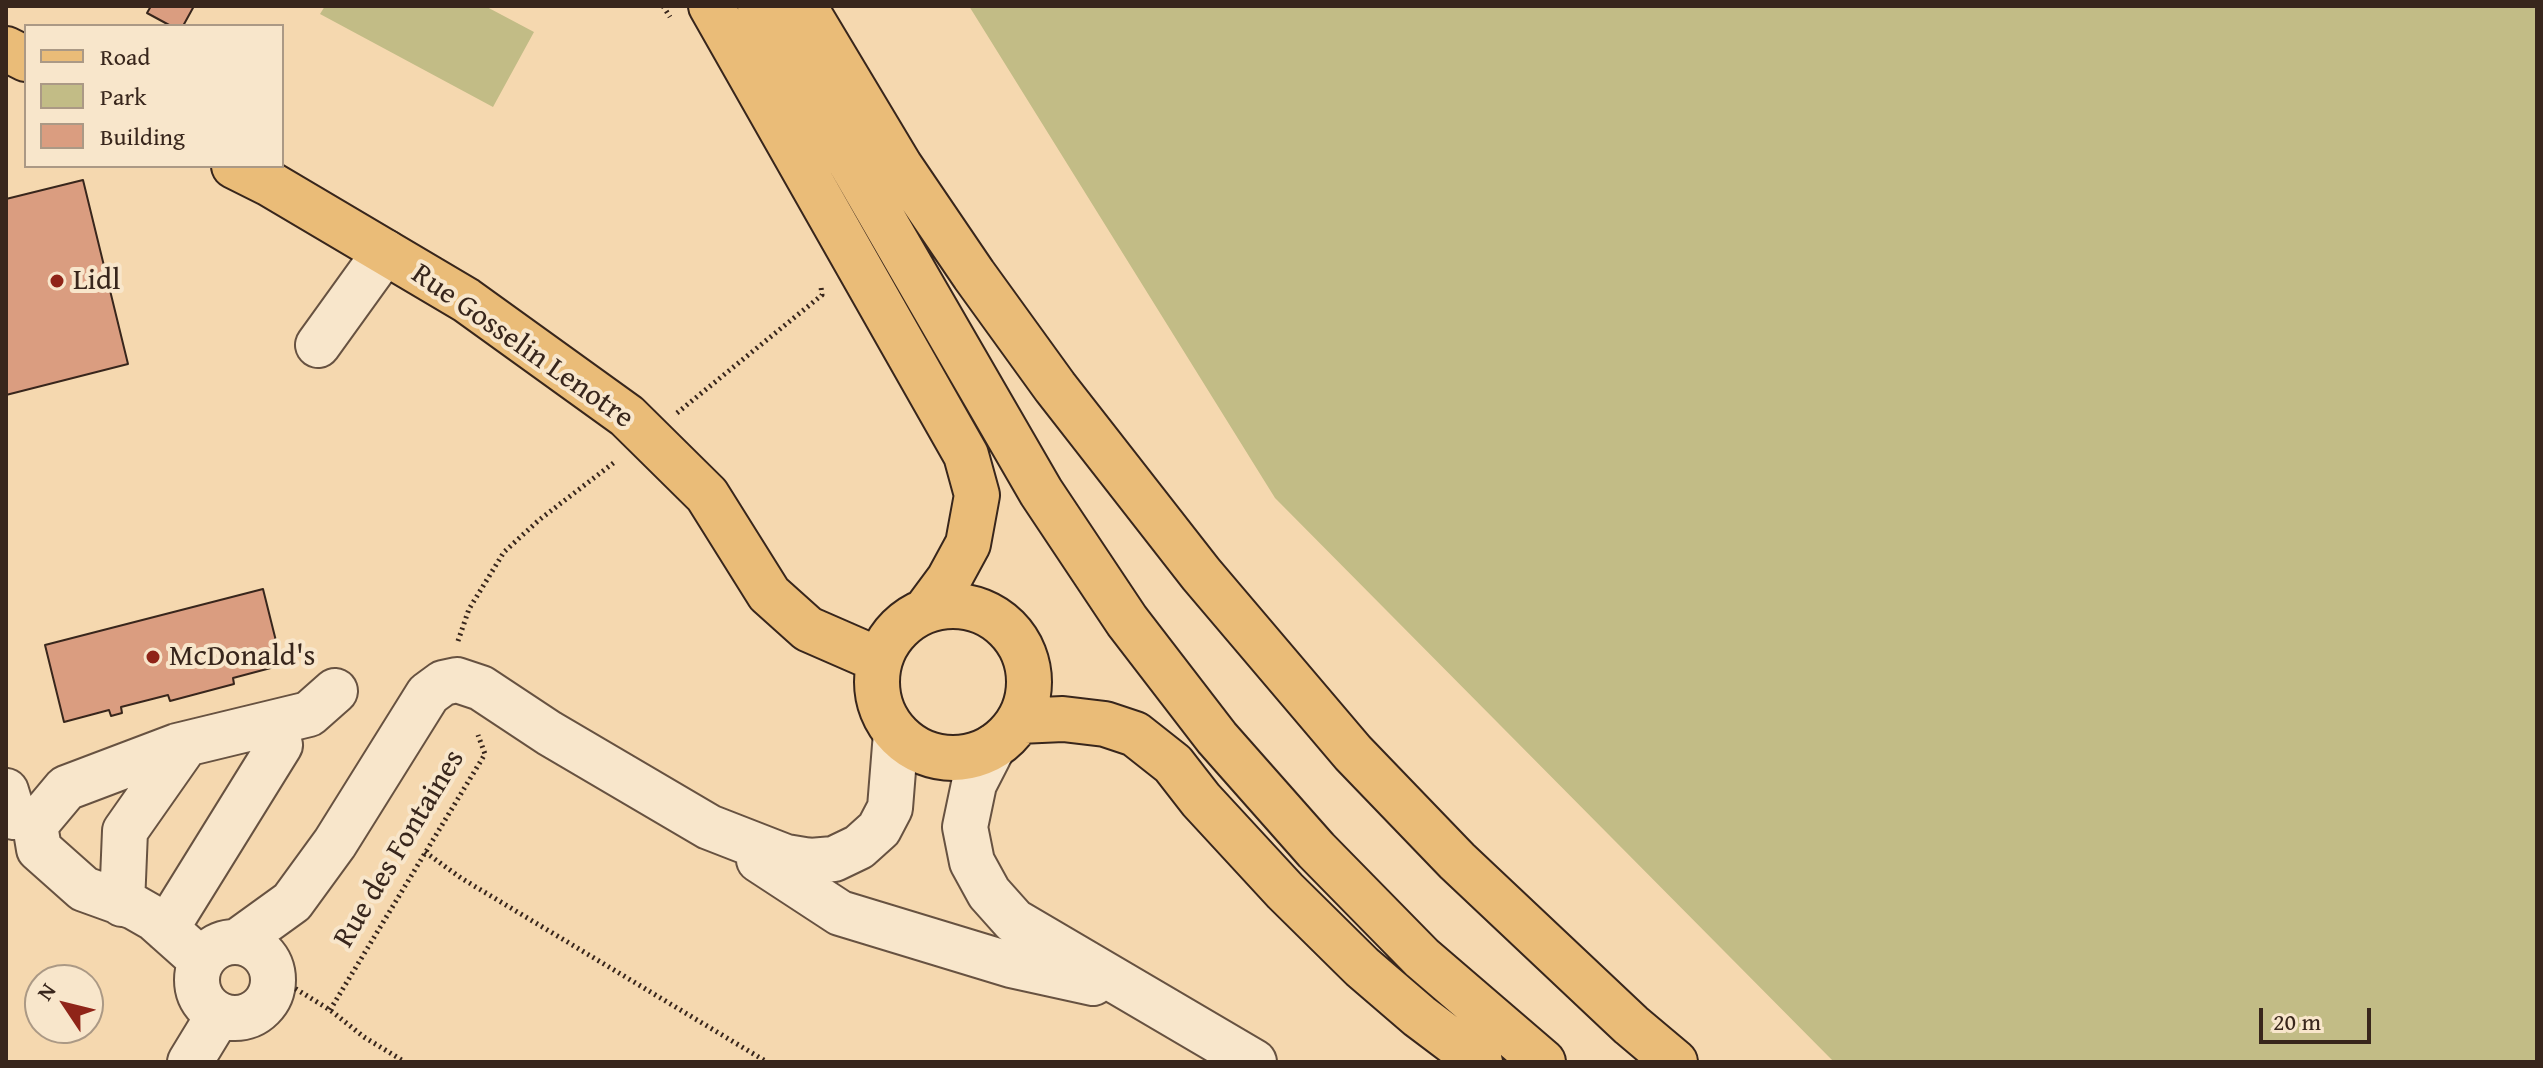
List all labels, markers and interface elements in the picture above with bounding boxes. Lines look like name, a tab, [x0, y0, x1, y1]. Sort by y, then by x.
legend	[24, 24, 284, 168]
text: Road	[100, 39, 150, 74]
text: Park	[100, 79, 146, 114]
text: Building	[100, 119, 185, 154]
street label: Rue Gosselin Lenotre	[404, 257, 640, 437]
place label: Lidl	[73, 263, 120, 299]
marker: Lidl	[48, 272, 66, 290]
place label: McDonald's	[169, 639, 316, 675]
marker: McDonald's	[144, 648, 162, 666]
street label: Rue des Fontaines	[327, 744, 473, 954]
north arrow	[24, 964, 104, 1044]
text: N	[29, 976, 63, 1007]
scale bar	[2263, 992, 2375, 1042]
text: 20 m	[2273, 1004, 2321, 1039]

